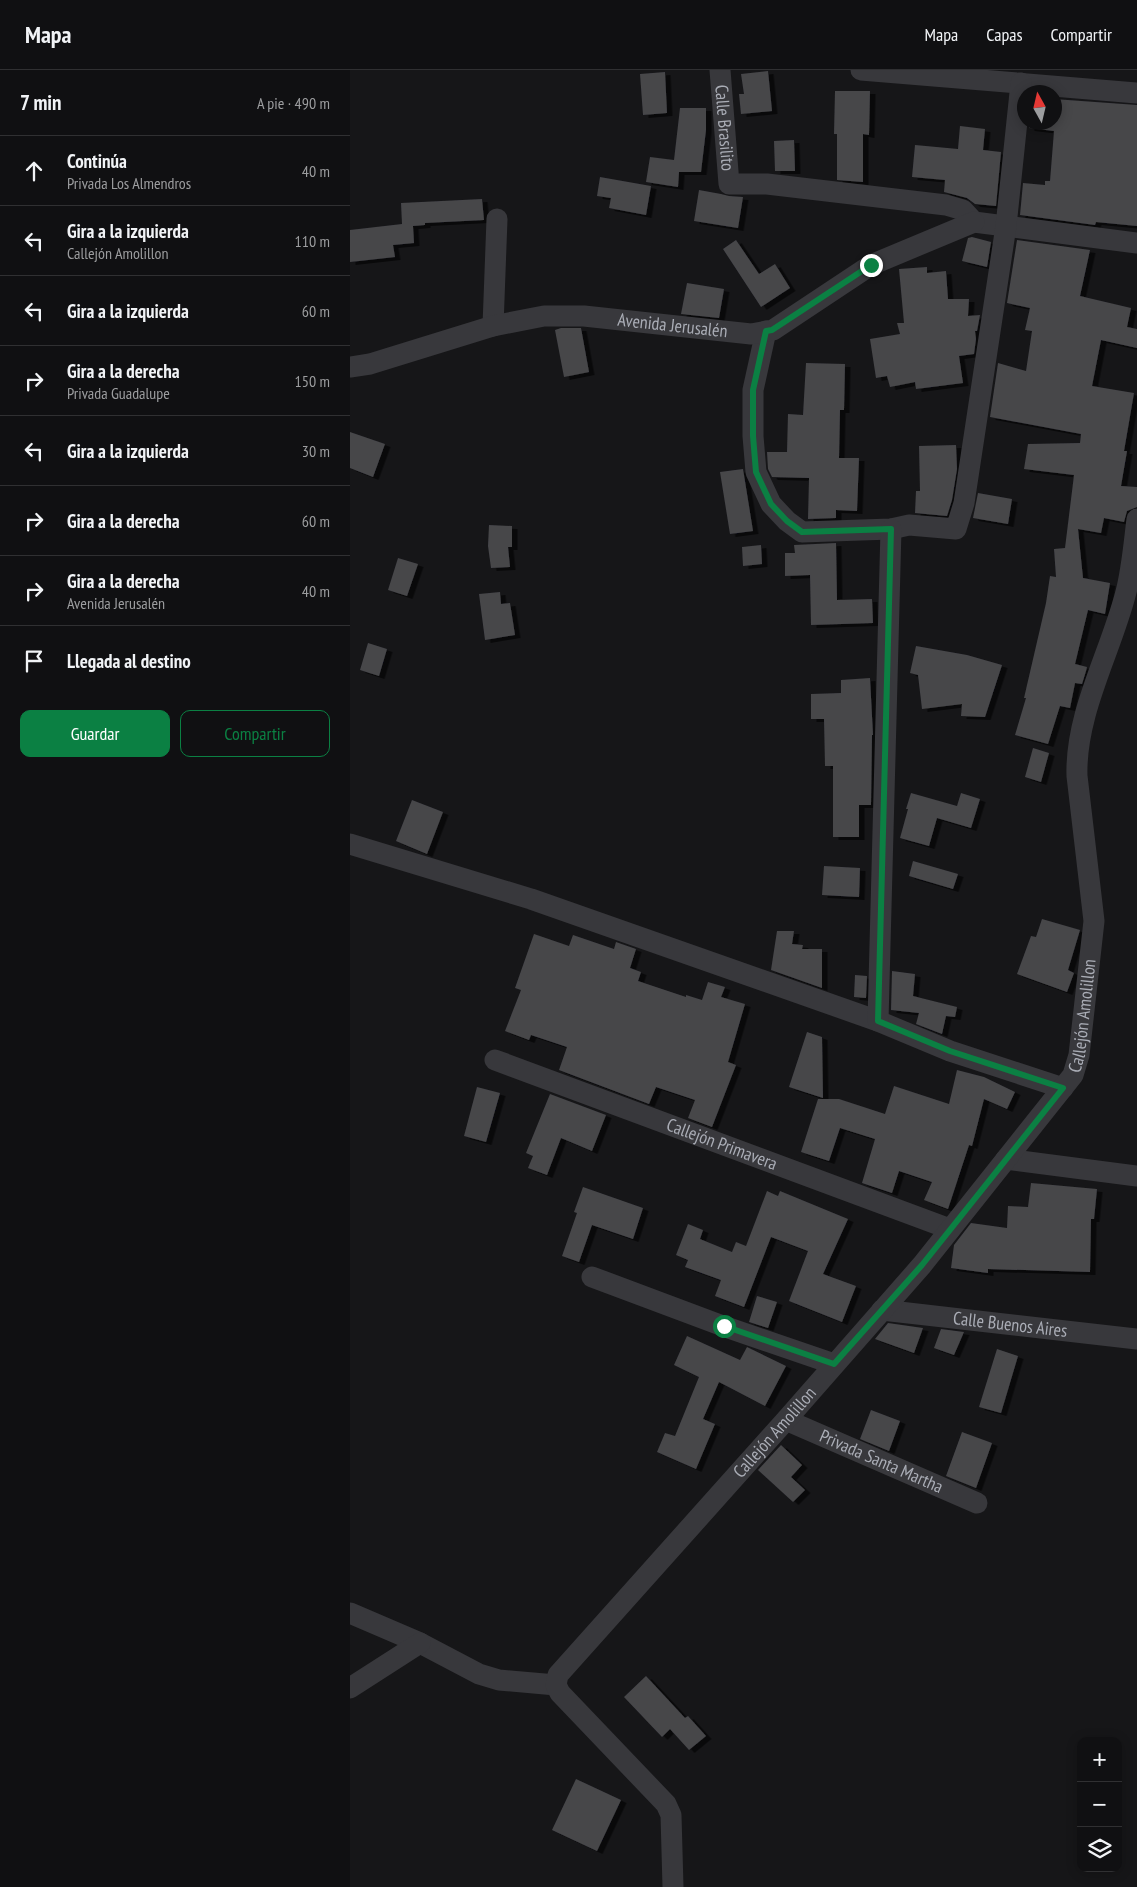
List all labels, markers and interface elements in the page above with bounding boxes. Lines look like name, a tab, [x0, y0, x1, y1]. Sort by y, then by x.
text: Mapa	[25, 19, 72, 50]
text: Mapa	[925, 23, 958, 46]
text: Capas	[986, 23, 1023, 46]
text: Compartir	[1051, 23, 1112, 46]
street label: Calle Brasilito	[710, 84, 740, 172]
north arrow	[1017, 85, 1062, 130]
text: 7 min	[20, 89, 62, 116]
text: A pie · 490 m	[257, 93, 330, 113]
text: Continúa	[67, 149, 127, 173]
icon: ahead	[20, 157, 48, 185]
text: 40 m	[302, 161, 330, 181]
text: Privada Los Almendros	[67, 173, 191, 193]
text: Gira a la izquierda	[67, 219, 189, 243]
icon: left	[20, 227, 48, 255]
text: 110 m	[295, 231, 330, 251]
text: Callejón Amolillon	[67, 243, 168, 263]
route end	[860, 254, 883, 277]
icon: left	[20, 297, 48, 325]
text: Gira a la izquierda	[67, 299, 189, 323]
text: 60 m	[302, 301, 330, 321]
street label: Avenida Jerusalén	[616, 308, 729, 342]
text: Gira a la derecha	[67, 359, 180, 383]
icon: right	[20, 367, 48, 395]
text: 150 m	[295, 371, 330, 391]
text: Privada Guadalupe	[67, 383, 170, 403]
icon: left	[20, 437, 48, 465]
text: Gira a la izquierda	[67, 439, 189, 463]
text: 30 m	[302, 441, 330, 461]
icon: right	[20, 507, 48, 535]
text: Gira a la derecha	[67, 509, 180, 533]
text: 60 m	[302, 511, 330, 531]
text: Gira a la derecha	[67, 569, 180, 593]
icon: right	[20, 577, 48, 605]
text: 40 m	[302, 581, 330, 601]
text: Avenida Jerusalén	[67, 593, 165, 613]
icon: arrive	[20, 647, 48, 675]
text: Llegada al destino	[67, 649, 191, 673]
button: Guardar	[20, 710, 170, 757]
button: Compartir	[180, 710, 330, 757]
street label: Callejón Amolillon	[1062, 958, 1101, 1075]
street label: Callejón Primavera	[663, 1113, 781, 1175]
street label: Calle Buenos Aires	[952, 1306, 1068, 1342]
route start	[713, 1315, 736, 1338]
street label: Callejón Amolillon	[728, 1382, 821, 1482]
street label: Privada Santa Martha	[816, 1424, 947, 1498]
map controls	[1077, 1737, 1122, 1872]
button: +	[1077, 1737, 1122, 1782]
button: −	[1077, 1782, 1122, 1827]
button: layers	[1077, 1827, 1122, 1872]

